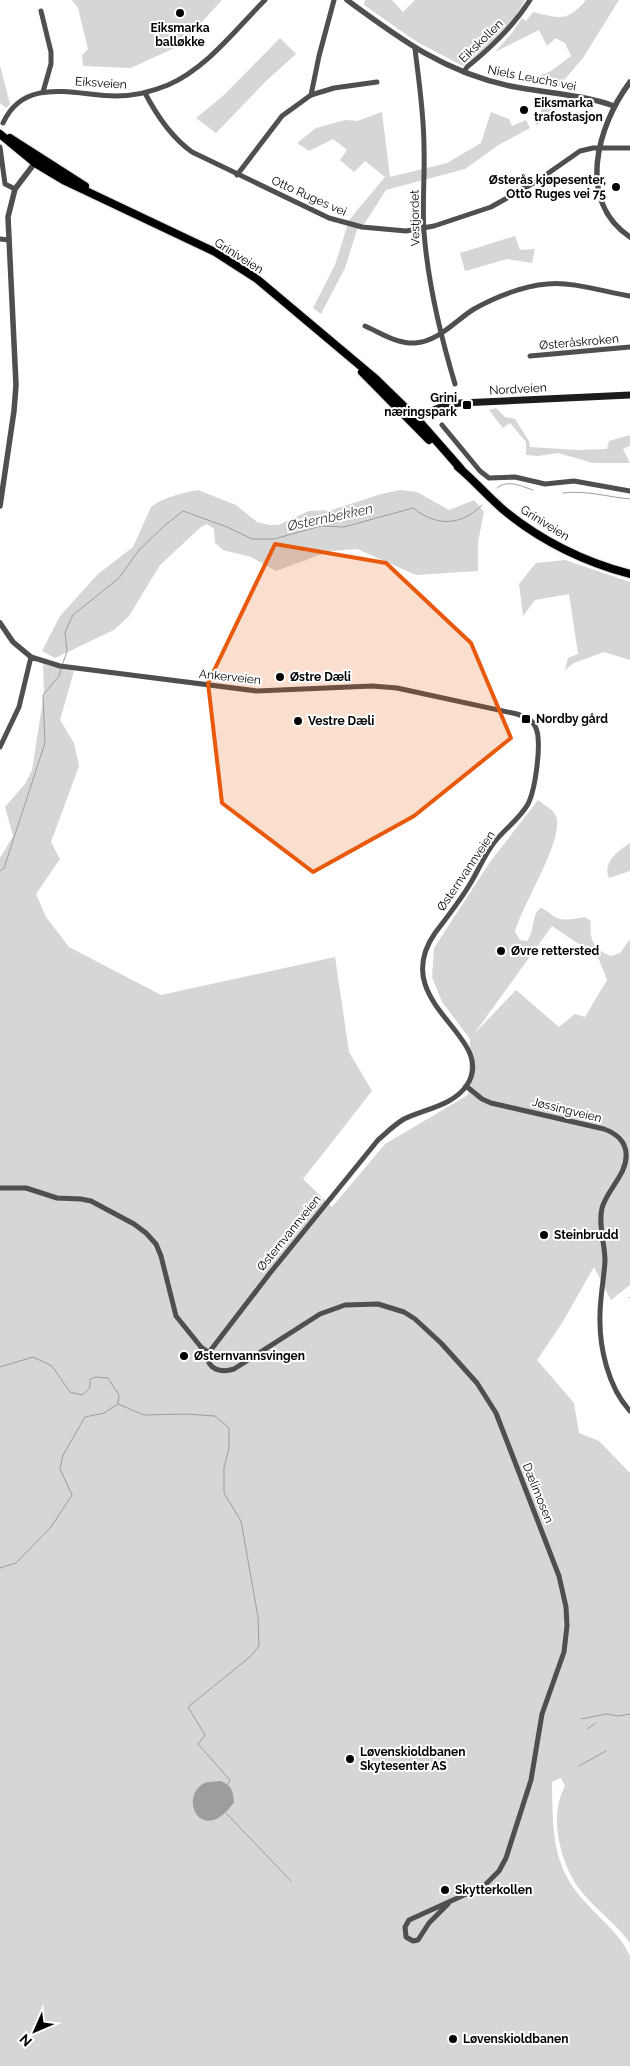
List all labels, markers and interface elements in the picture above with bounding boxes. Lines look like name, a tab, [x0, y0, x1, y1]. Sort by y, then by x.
marker: Eiksmarka balløkke	[174, 7, 186, 19]
street label: Eikskollen	[456, 17, 506, 65]
place label: Eiksmarka balløkke	[150, 21, 210, 49]
street label: Niels Leuchs vei	[486, 63, 578, 93]
street label: Eiksveien	[75, 74, 127, 92]
place label: Eiksmarka trafostasjon	[534, 96, 603, 124]
marker: Eiksmarka trafostasjon	[518, 104, 530, 116]
street label: Otto Ruges vei	[269, 173, 349, 219]
place label: Østerås kjøpesenter, Otto Ruges vei 75	[489, 173, 606, 201]
marker: Østerås kjøpesenter, Otto Ruges vei 75	[610, 181, 622, 193]
street label: Vestjordet	[408, 190, 422, 246]
street label: Griniveien	[212, 236, 266, 276]
street label: Østeråskroken	[539, 332, 619, 352]
street label: Nordveien	[489, 380, 547, 398]
place label: Grini næringspark	[384, 391, 457, 419]
marker: Grini næringspark	[461, 399, 473, 411]
water label: Østernbekken	[286, 500, 374, 534]
street label: Griniveien	[518, 503, 572, 543]
street label: Ankerveien	[198, 667, 262, 687]
place label: Østre Dæli	[290, 670, 351, 684]
marker: Østre Dæli	[274, 671, 286, 683]
place label: Nordby gård	[536, 712, 608, 726]
marker: Nordby gård	[520, 713, 532, 725]
place label: Vestre Dæli	[308, 714, 374, 728]
marker: Vestre Dæli	[292, 715, 304, 727]
street label: Østernvannveien	[434, 828, 498, 914]
place label: Øvre rettersted	[511, 944, 600, 958]
marker: Øvre rettersted	[495, 945, 507, 957]
street label: Jøssingveien	[531, 1095, 603, 1125]
street label: Østernvannveien	[254, 1192, 324, 1274]
place label: Steinbrudd	[554, 1228, 619, 1242]
marker: Steinbrudd	[538, 1229, 550, 1241]
place label: Østernvannsvingen	[194, 1349, 305, 1363]
marker: Østernvannsvingen	[178, 1350, 190, 1362]
street label: Dælimosen	[520, 1461, 556, 1525]
place label: Løvenskioldbanen Skytesenter AS	[360, 1745, 466, 1773]
marker: Løvenskioldbanen Skytesenter AS	[344, 1753, 356, 1765]
place label: Skytterkollen	[455, 1883, 532, 1897]
marker: Skytterkollen	[439, 1884, 451, 1896]
north arrow	[10, 2006, 60, 2056]
text: N	[16, 2031, 35, 2050]
place label: Løvenskioldbanen	[463, 2032, 569, 2046]
marker: Løvenskioldbanen	[447, 2033, 459, 2045]

